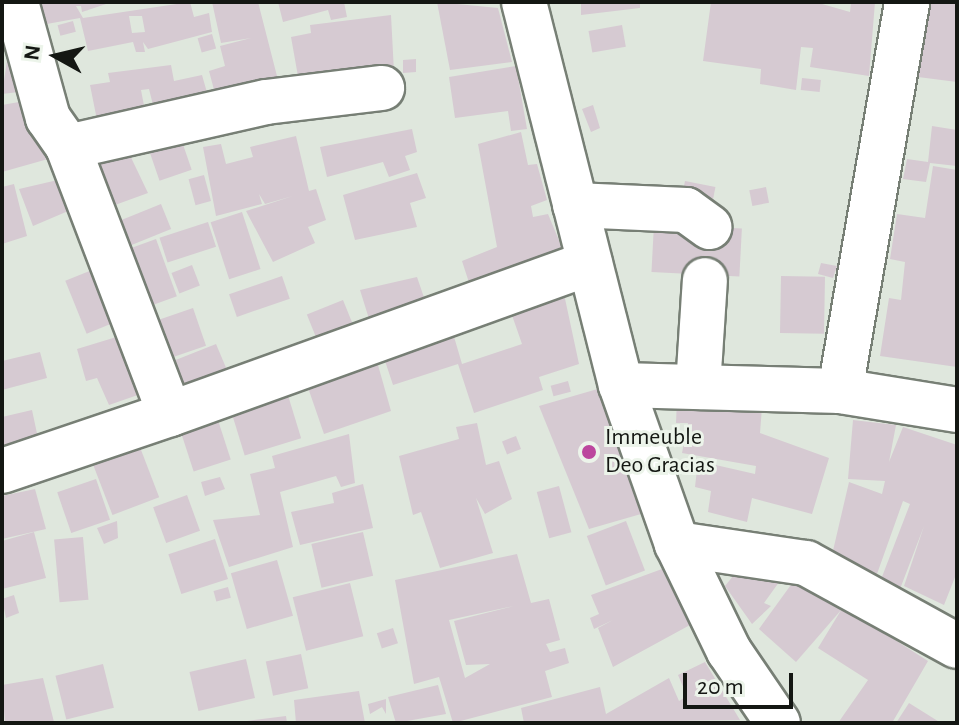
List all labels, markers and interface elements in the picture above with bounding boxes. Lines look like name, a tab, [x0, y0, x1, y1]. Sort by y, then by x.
north arrow	[16, 16, 96, 96]
text: N	[20, 44, 44, 62]
place label: Immeuble Deo Gracias	[605, 424, 715, 480]
marker: Immeuble Deo Gracias	[580, 443, 598, 461]
scale bar	[687, 657, 797, 707]
text: 20 m	[697, 675, 744, 699]

